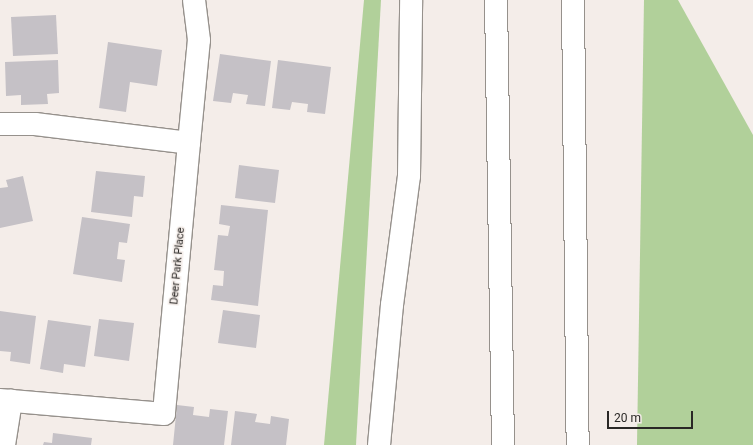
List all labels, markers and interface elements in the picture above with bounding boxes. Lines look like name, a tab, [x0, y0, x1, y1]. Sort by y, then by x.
street label: Deer Park Place	[168, 227, 188, 305]
scale bar	[609, 403, 695, 429]
text: 20 m	[614, 411, 641, 425]

